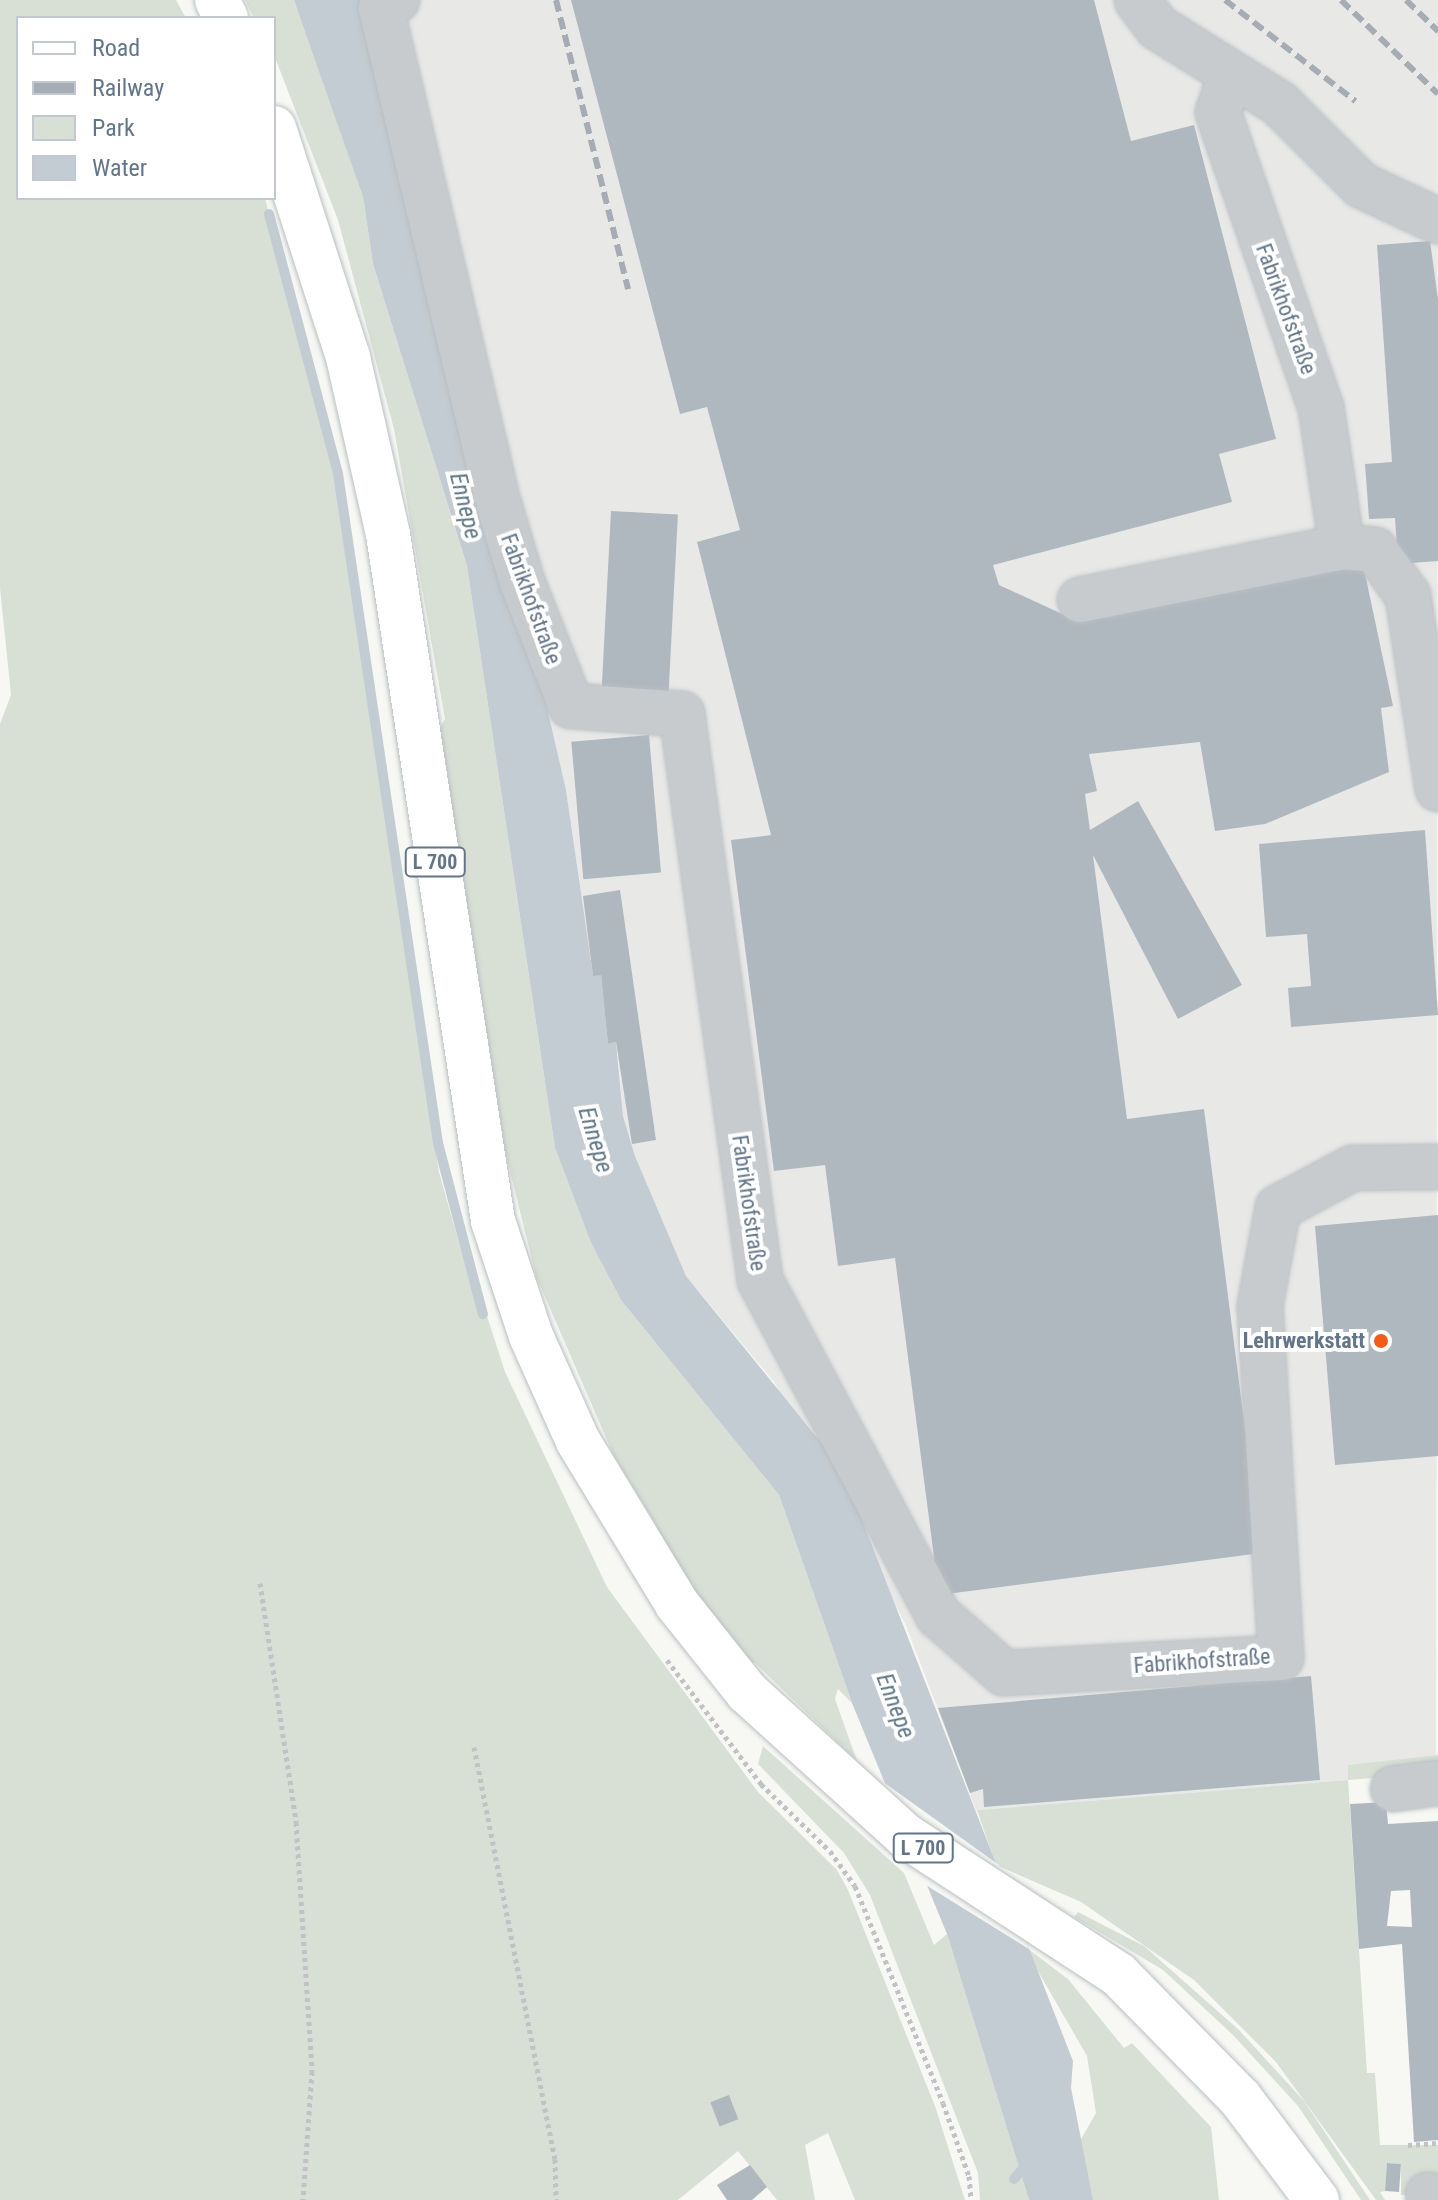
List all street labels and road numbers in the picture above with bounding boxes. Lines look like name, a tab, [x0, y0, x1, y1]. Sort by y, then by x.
street label: Fabrikhofstraße	[1250, 240, 1322, 378]
street label: Fabrikhofstraße	[495, 530, 567, 668]
road number: L 700	[403, 846, 467, 878]
street label: Fabrikhofstraße	[726, 1133, 772, 1273]
street label: Fabrikhofstraße	[1133, 1643, 1271, 1679]
road number: L 700	[891, 1832, 955, 1864]

